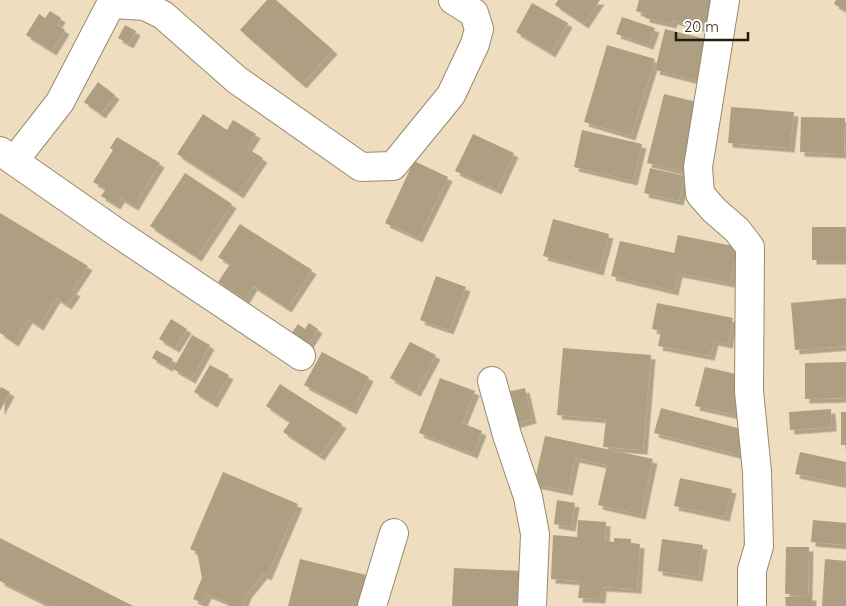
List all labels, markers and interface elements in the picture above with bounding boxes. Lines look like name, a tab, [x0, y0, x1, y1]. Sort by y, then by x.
scale bar	[676, 10, 748, 42]
text: 20 m	[684, 17, 719, 36]

